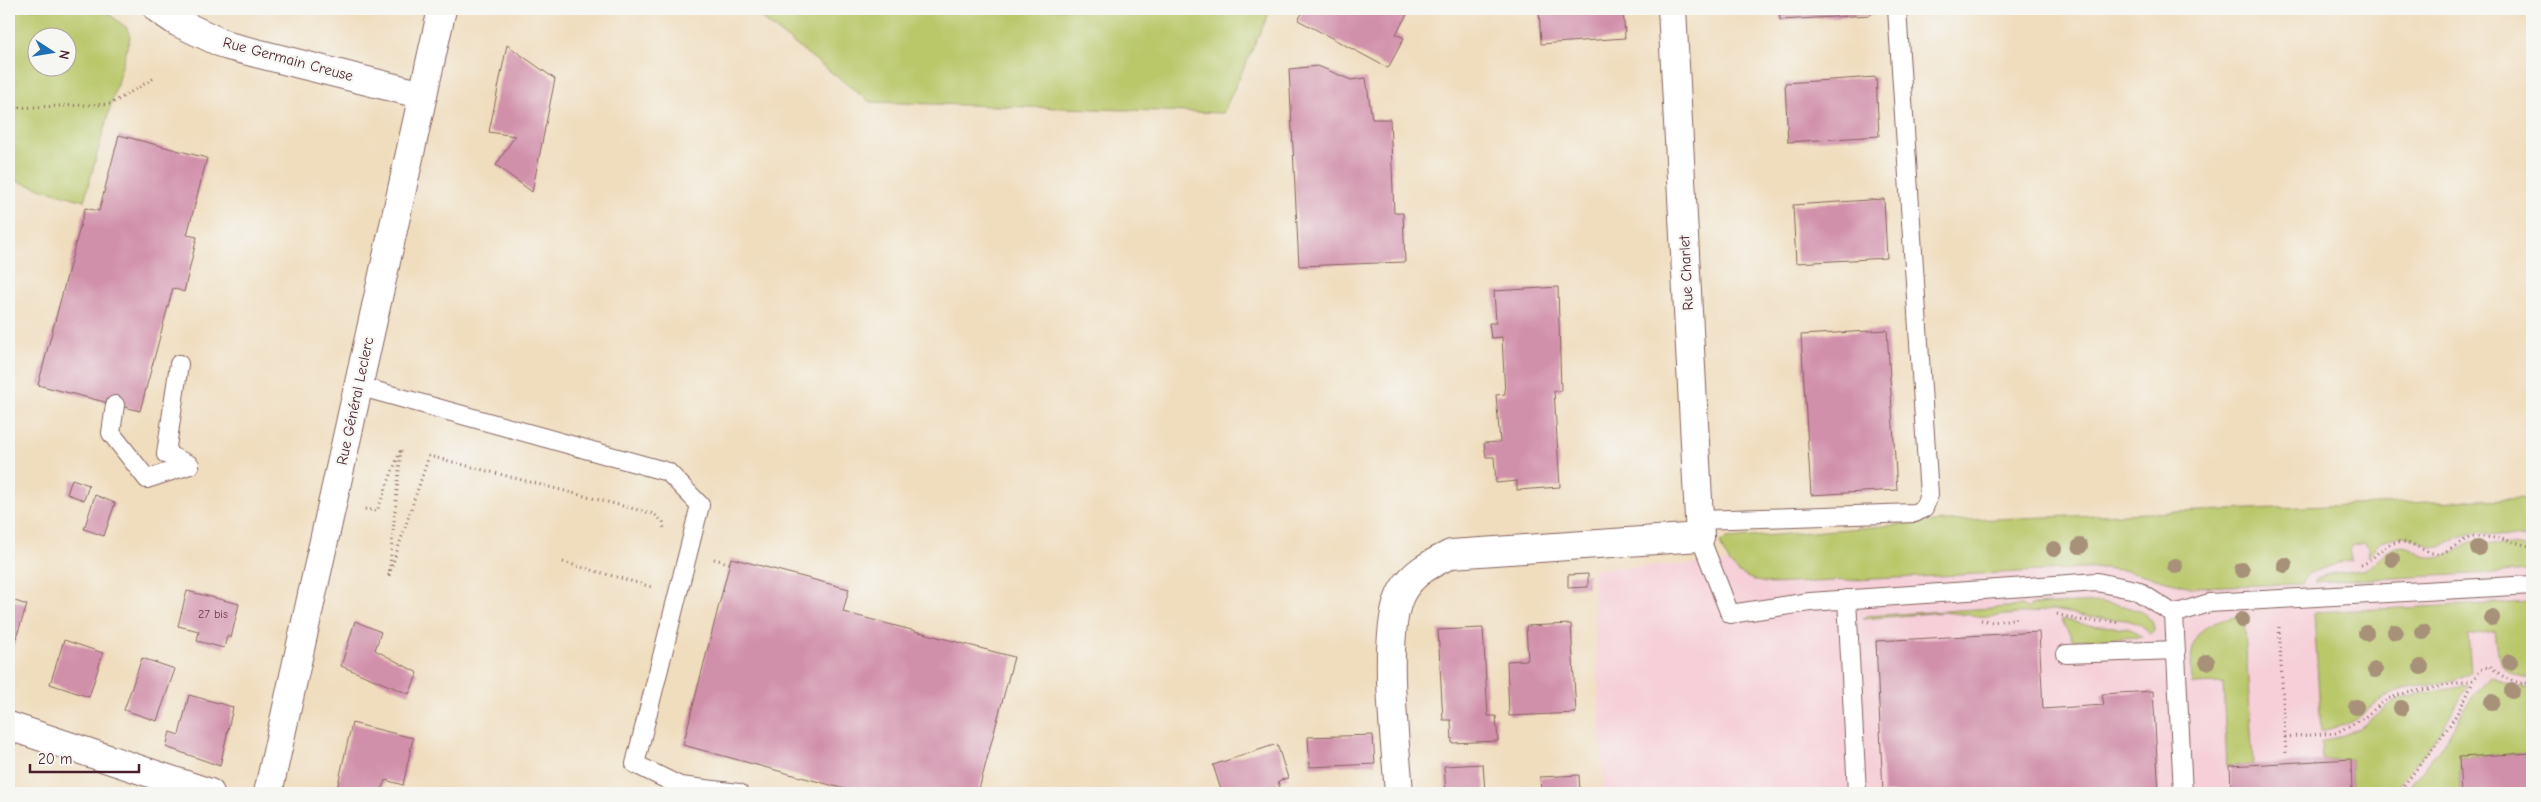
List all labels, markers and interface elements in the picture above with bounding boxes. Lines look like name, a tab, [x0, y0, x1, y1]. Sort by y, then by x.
north arrow	[28, 28, 78, 78]
street label: Rue Germain Creuse	[221, 33, 355, 85]
text: N	[55, 48, 73, 61]
street label: Rue Charlet	[1675, 234, 1697, 311]
street label: Rue Général Leclerc	[333, 335, 377, 467]
house number: 27 bis	[198, 607, 228, 621]
scale bar	[30, 742, 139, 774]
text: 20 m	[38, 750, 72, 768]

